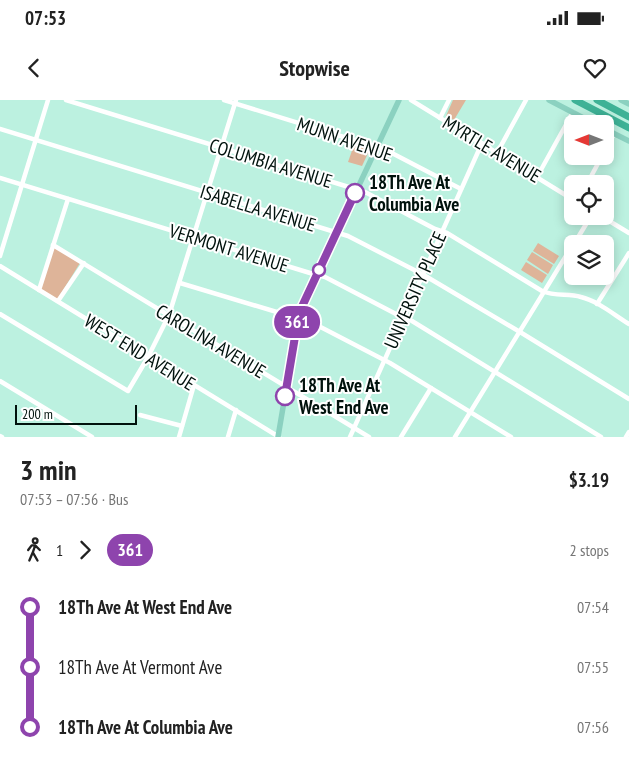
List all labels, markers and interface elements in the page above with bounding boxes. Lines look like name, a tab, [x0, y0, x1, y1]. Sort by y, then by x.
text: 07:53	[25, 6, 66, 30]
icon: back	[20, 54, 48, 82]
text: Stopwise	[279, 54, 350, 82]
icon: heart	[581, 54, 609, 82]
street label: MYRTLE AVENUE	[438, 110, 546, 188]
street label: MUNN AVENUE	[294, 111, 396, 167]
north arrow	[564, 115, 614, 165]
map controls	[564, 115, 614, 285]
street label: COLUMBIA AVENUE	[207, 133, 335, 193]
place label: 18Th Ave At Columbia Ave	[369, 170, 459, 216]
button: locate	[564, 175, 614, 225]
street label: ISABELLA AVENUE	[197, 179, 319, 237]
marker: 18Th Ave At Columbia Ave	[345, 183, 365, 203]
street label: VERMONT AVENUE	[165, 218, 292, 278]
street label: UNIVERSITY PLACE	[378, 228, 452, 352]
button: layers	[564, 235, 614, 285]
unlabelled marker	[312, 263, 326, 277]
street label: CAROLINA AVENUE	[152, 299, 270, 383]
line badge: 361	[268, 306, 326, 338]
street label: WEST END AVENUE	[80, 308, 200, 396]
text: 361	[284, 310, 310, 333]
place label: 18Th Ave At West End Ave	[298, 373, 389, 419]
marker: 18Th Ave At West End Ave	[275, 386, 295, 406]
scale bar	[15, 402, 138, 425]
text: 200 m	[22, 405, 53, 423]
text: 3 min	[20, 451, 77, 488]
text: $3.19	[569, 468, 609, 492]
text: 07:53 – 07:56 · Bus	[20, 489, 128, 509]
icon: walk	[20, 536, 48, 564]
icon: forward	[71, 536, 99, 564]
text: 361	[117, 538, 143, 561]
text: 1	[56, 540, 63, 560]
text: 2 stops	[569, 540, 609, 560]
text: 18Th Ave At West End Ave	[58, 595, 232, 619]
text: 07:54	[577, 597, 609, 617]
text: 18Th Ave At Vermont Ave	[58, 655, 222, 679]
text: 07:55	[577, 657, 609, 677]
text: 18Th Ave At Columbia Ave	[58, 715, 233, 739]
text: 07:56	[577, 717, 609, 737]

